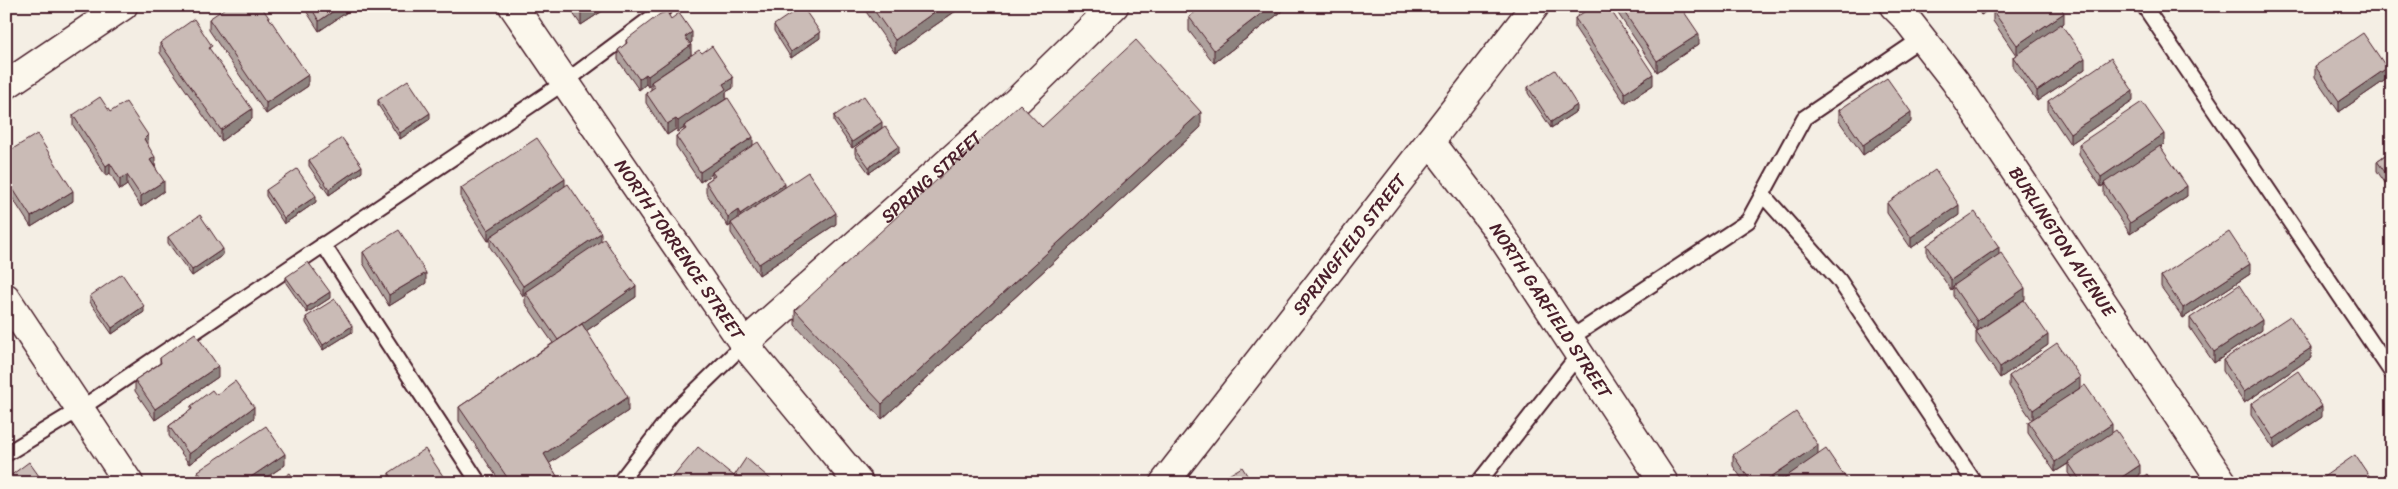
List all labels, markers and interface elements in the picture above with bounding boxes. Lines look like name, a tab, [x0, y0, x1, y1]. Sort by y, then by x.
street label: SPRING STREET	[873, 122, 991, 232]
street label: NORTH TORRENCE STREET	[606, 152, 754, 348]
street label: BURLINGTON AVENUE	[2000, 160, 2125, 325]
street label: SPRINGFIELD STREET	[1284, 166, 1416, 322]
street label: NORTH GARFIELD STREET	[1481, 216, 1621, 406]

